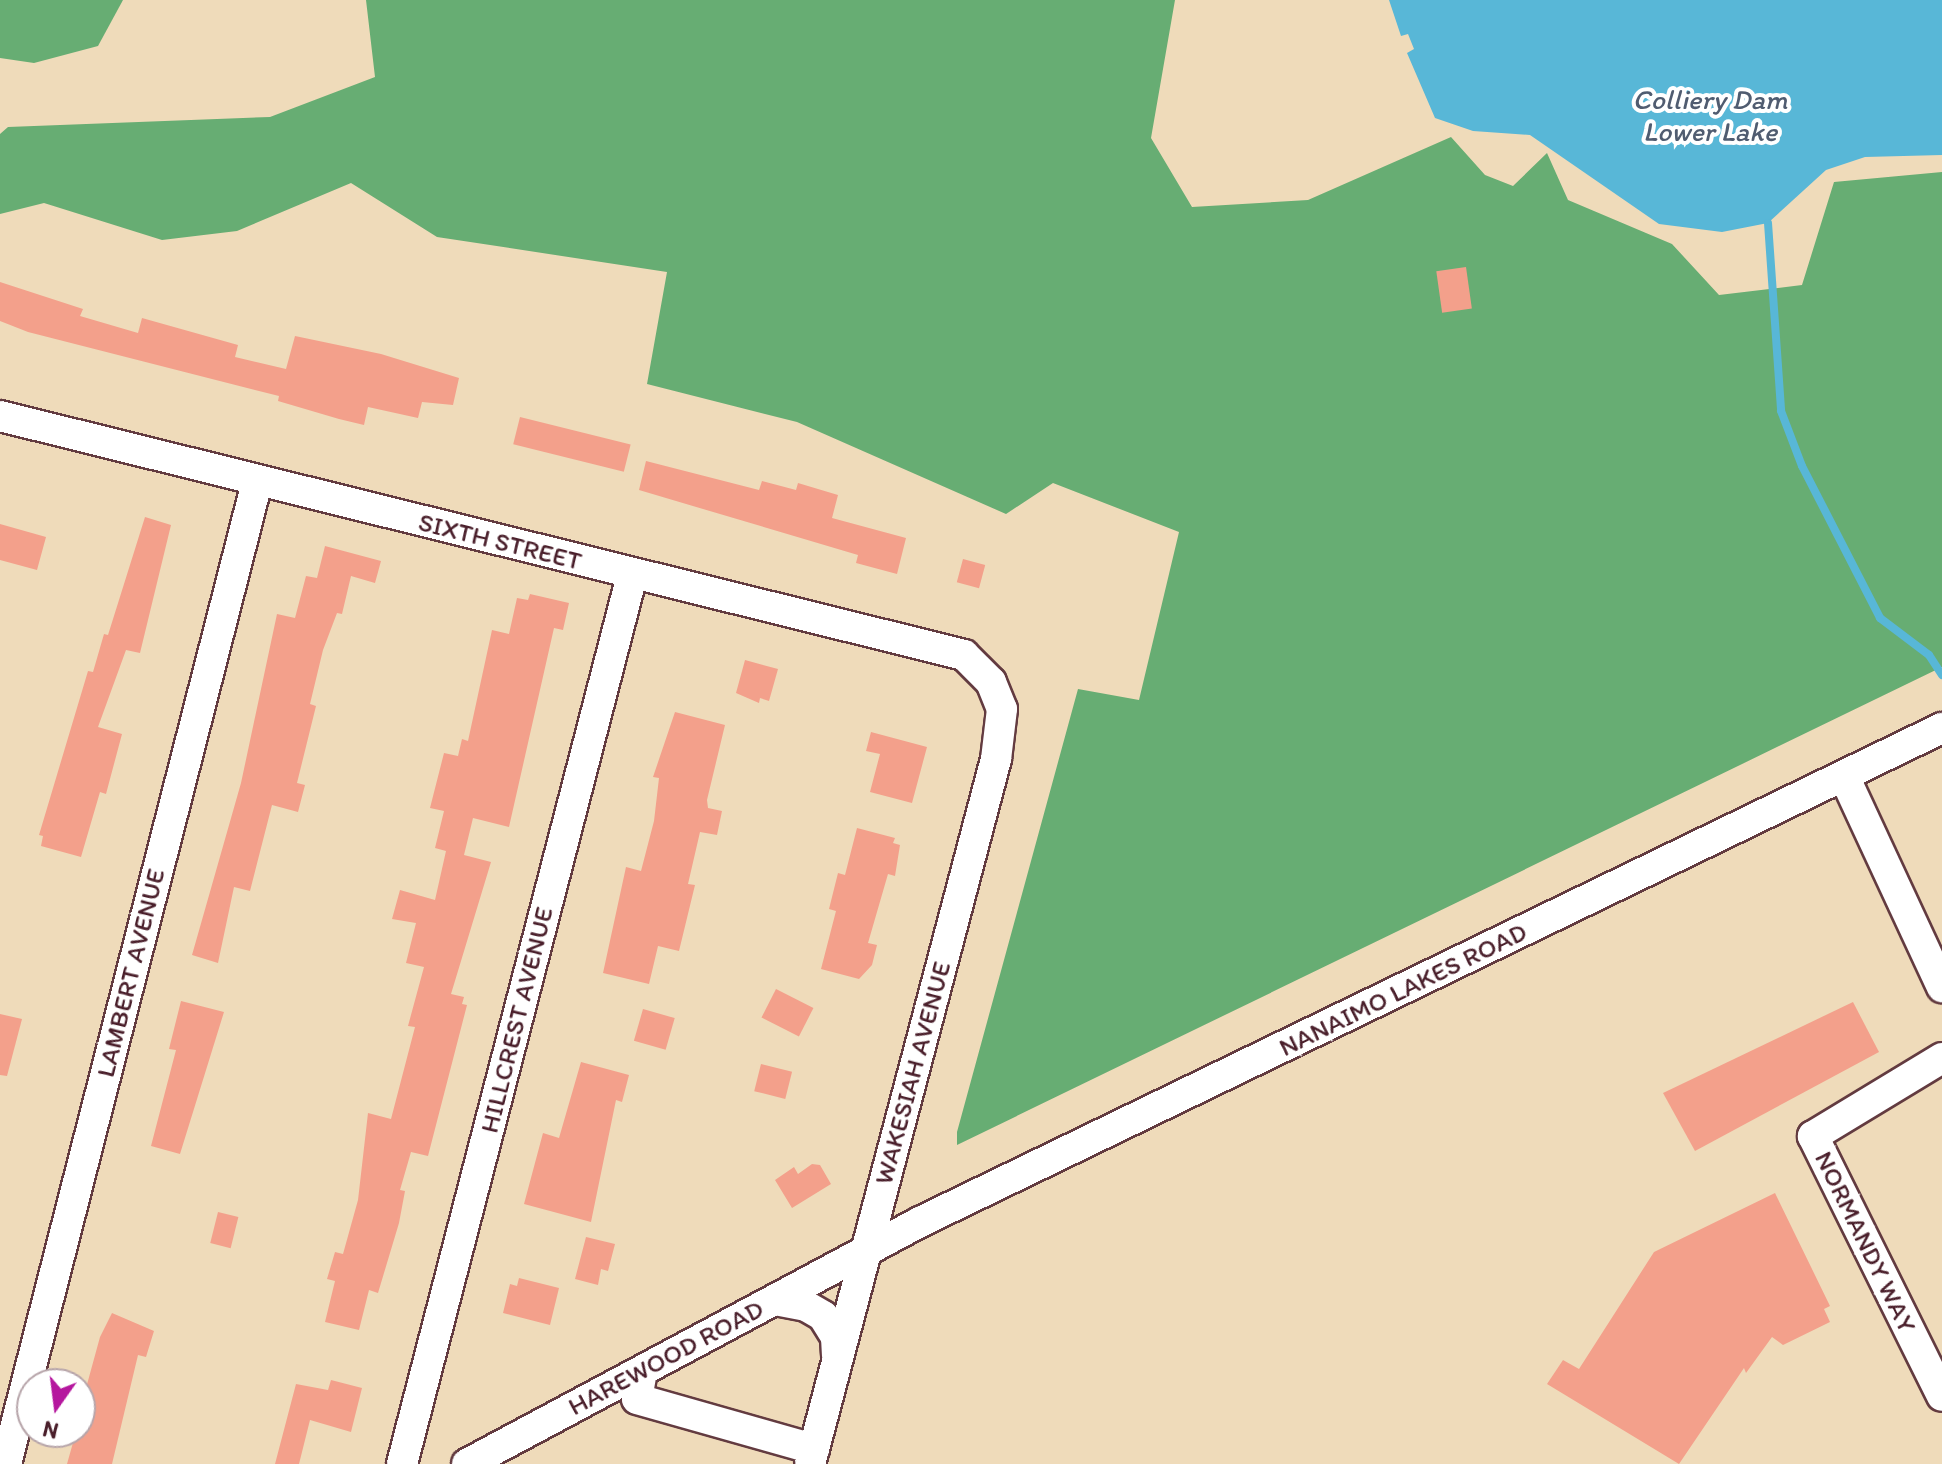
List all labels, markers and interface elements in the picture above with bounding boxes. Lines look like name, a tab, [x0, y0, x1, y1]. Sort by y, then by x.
water label: Colliery Dam Lower Lake	[1632, 82, 1788, 148]
street label: SIXTH STREET	[415, 507, 585, 577]
street label: LAMBERT AVENUE	[90, 866, 172, 1080]
street label: HILLCREST AVENUE	[474, 904, 560, 1136]
street label: NANAIMO LAKES ROAD	[1274, 916, 1532, 1064]
street label: WAKESIAH AVENUE	[868, 958, 958, 1188]
street label: NORMANDY WAY	[1808, 1146, 1922, 1338]
street label: HAREWOOD ROAD	[563, 1294, 769, 1422]
north arrow	[16, 1368, 96, 1448]
text: N	[40, 1415, 61, 1445]

